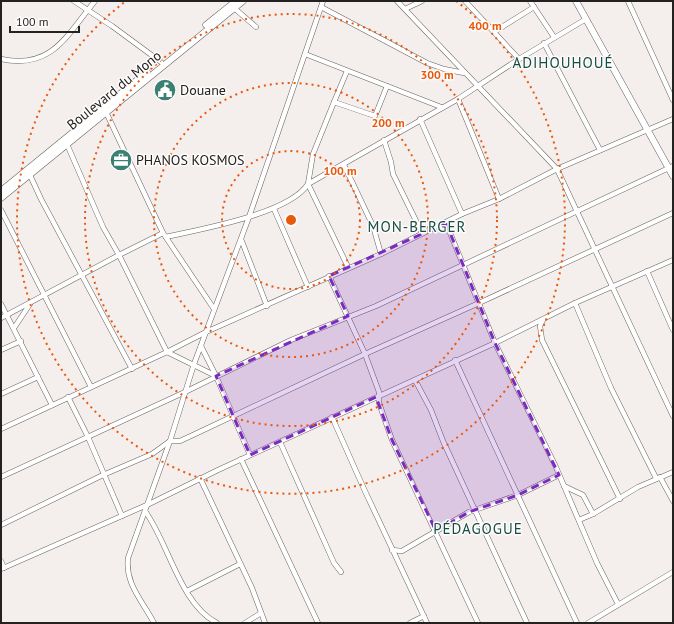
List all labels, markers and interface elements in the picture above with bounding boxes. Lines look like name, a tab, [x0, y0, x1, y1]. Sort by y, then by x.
scale bar	[10, 8, 79, 34]
text: 100 m	[16, 14, 49, 29]
text: 400 m	[468, 18, 502, 33]
street label: Boulevard du Mono	[63, 46, 165, 134]
district label: ADIHOUHOUÉ	[512, 53, 614, 72]
text: 300 m	[420, 67, 454, 82]
public building icon: Douane	[152, 77, 178, 103]
place label: Douane	[180, 81, 226, 99]
text: 200 m	[371, 115, 405, 130]
office icon: PHANOS KOSMOS	[108, 147, 134, 173]
place label: PHANOS KOSMOS	[136, 151, 245, 169]
text: 100 m	[323, 163, 357, 178]
centre of rings	[284, 213, 298, 227]
district label: MON-BERGER	[368, 217, 466, 236]
district label: PÉDAGOGUE	[433, 519, 523, 538]

